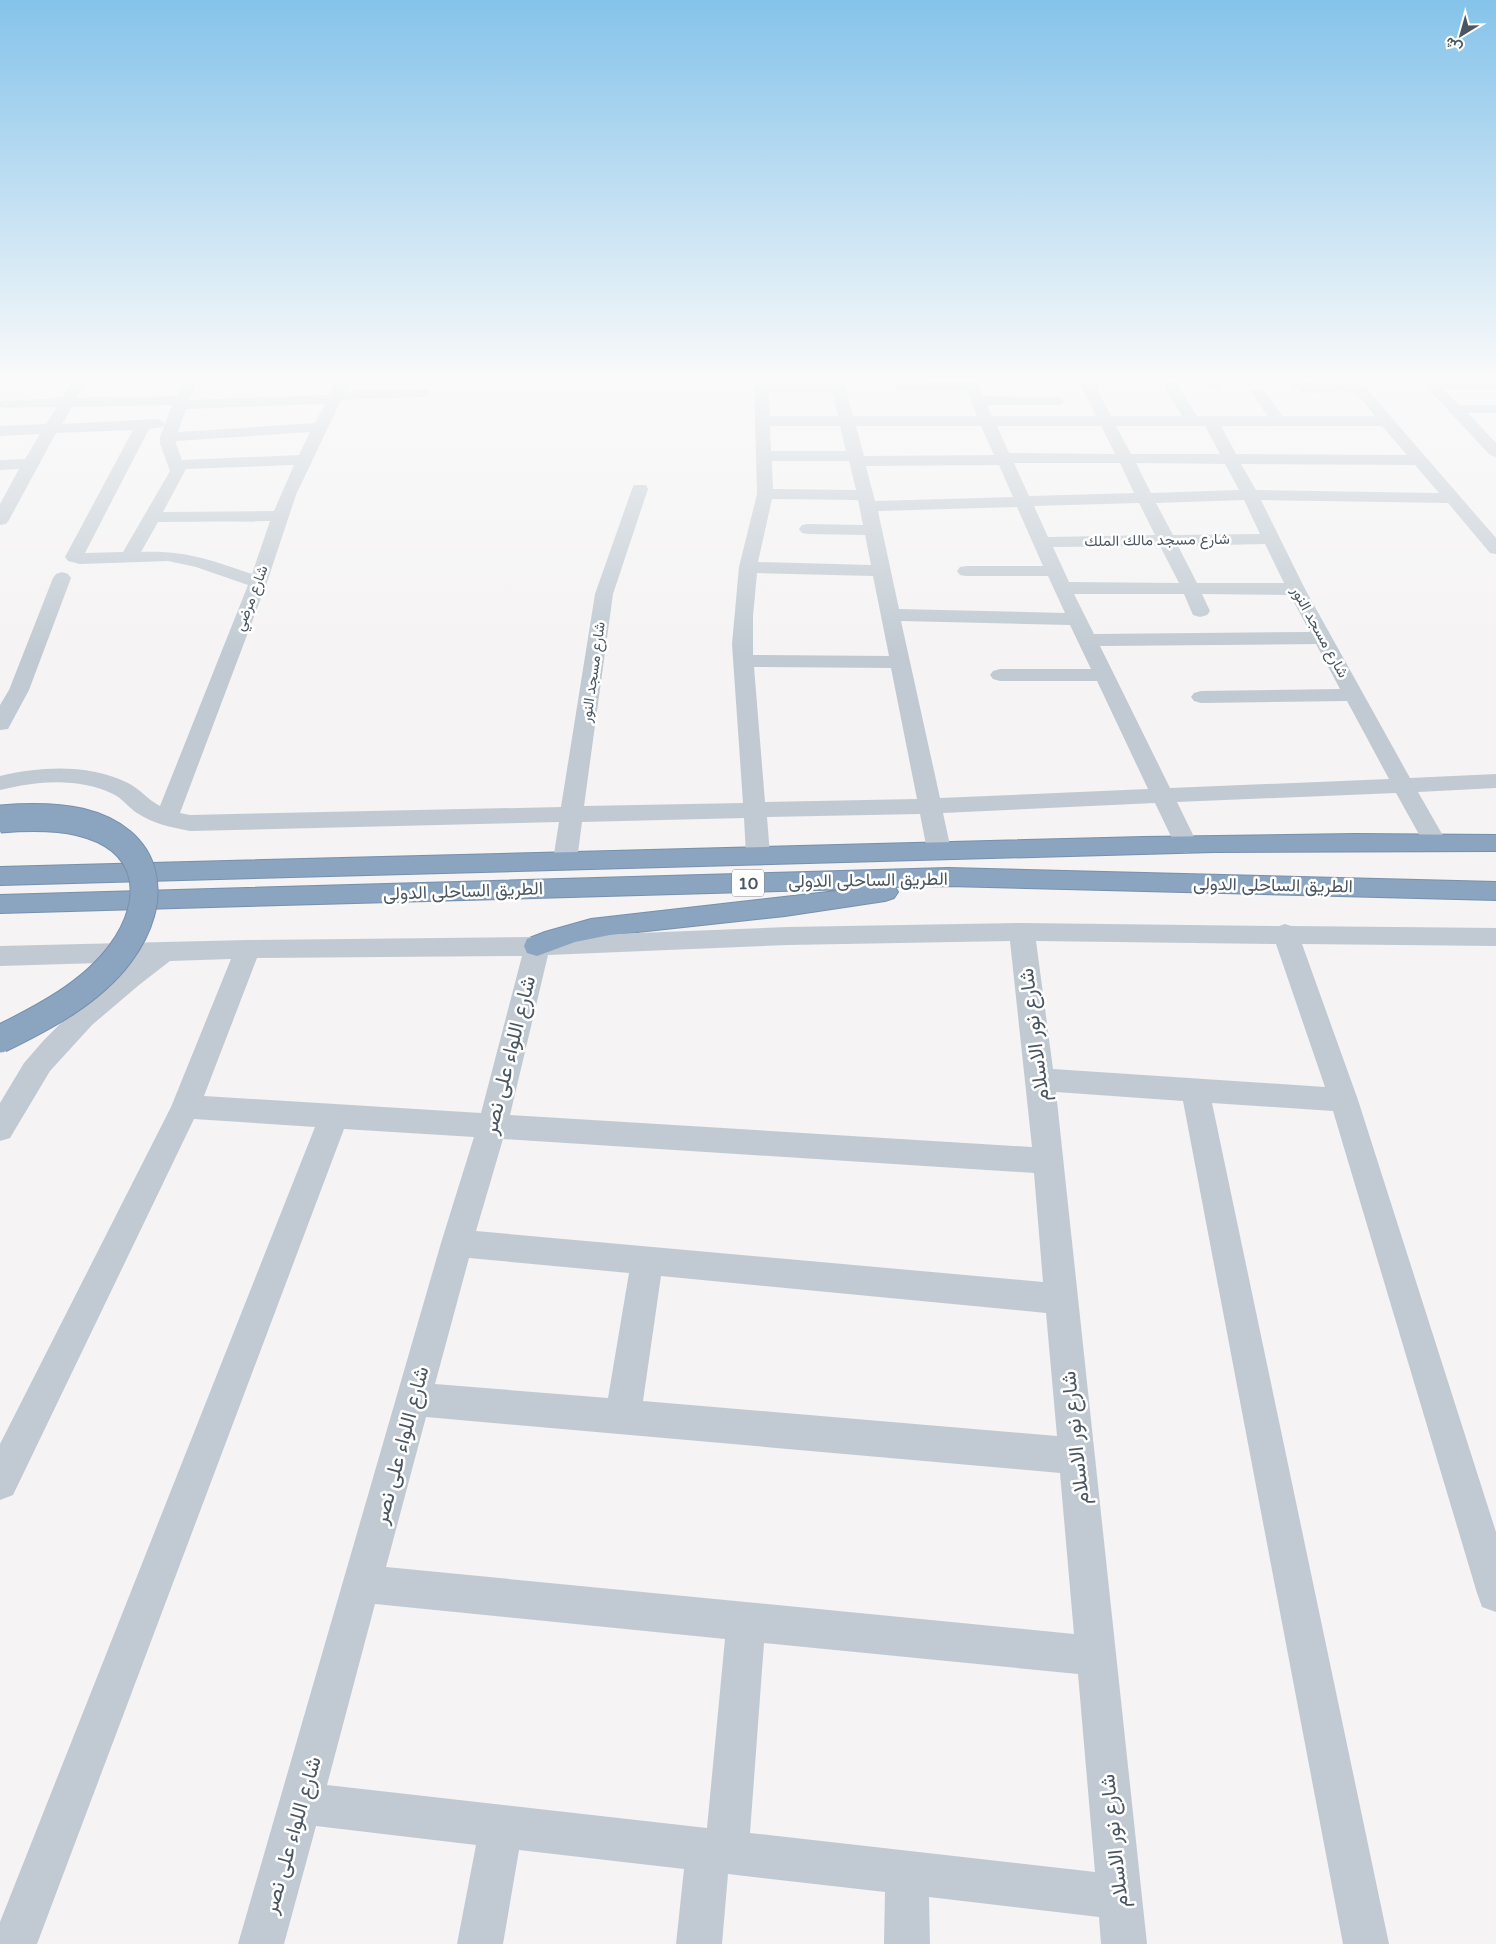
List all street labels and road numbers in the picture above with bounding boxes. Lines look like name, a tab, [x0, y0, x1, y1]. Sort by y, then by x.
street label: شارع مسجد مالك الملك	[1084, 530, 1230, 552]
street label: شارع مرضي	[230, 562, 276, 635]
street label: شارع مسجد النور	[1285, 582, 1353, 682]
street label: شارع مسجد النور	[577, 620, 611, 725]
street label: الطريق الساحلى الدولى	[788, 868, 948, 892]
road number: 10	[732, 870, 764, 896]
street label: الطريق الساحلى الدولى	[1193, 873, 1353, 897]
street label: الطريق الساحلى الدولى	[383, 877, 543, 905]
street label: شارع نور الاسلام	[1014, 967, 1056, 1103]
street label: شارع اللواء على نصر	[477, 973, 542, 1138]
street label: شارع اللواء على نصر	[368, 1363, 436, 1528]
street label: شارع نور الاسلام	[1056, 1370, 1096, 1506]
street label: شارع اللواء على نصر	[258, 1754, 328, 1918]
street label: شارع نور الاسلام	[1095, 1773, 1135, 1909]

